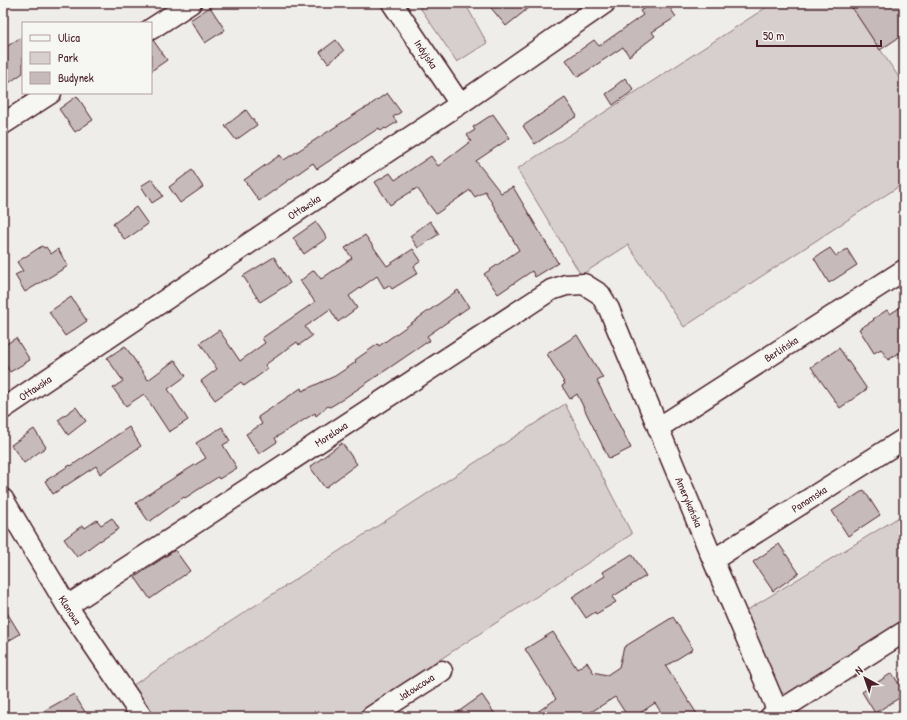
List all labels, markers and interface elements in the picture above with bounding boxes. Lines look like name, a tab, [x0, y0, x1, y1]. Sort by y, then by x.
legend	[22, 22, 152, 94]
scale bar	[757, 22, 881, 48]
text: 50 m	[763, 27, 784, 44]
text: Ulica	[58, 29, 80, 46]
street label: Indyjska	[411, 37, 441, 72]
text: Park	[58, 49, 78, 66]
text: Budynek	[58, 69, 94, 86]
street label: Ottawska	[285, 191, 324, 223]
street label: Berlińska	[761, 333, 801, 365]
street label: Ottawska	[16, 372, 54, 404]
street label: Morelowa	[312, 418, 351, 450]
street label: Amerykańska	[672, 475, 706, 530]
street label: Panamska	[789, 482, 830, 516]
street label: Klonowa	[55, 593, 85, 628]
north arrow	[845, 658, 885, 698]
text: N	[852, 663, 865, 678]
street label: Jałowcowa	[395, 670, 437, 704]

